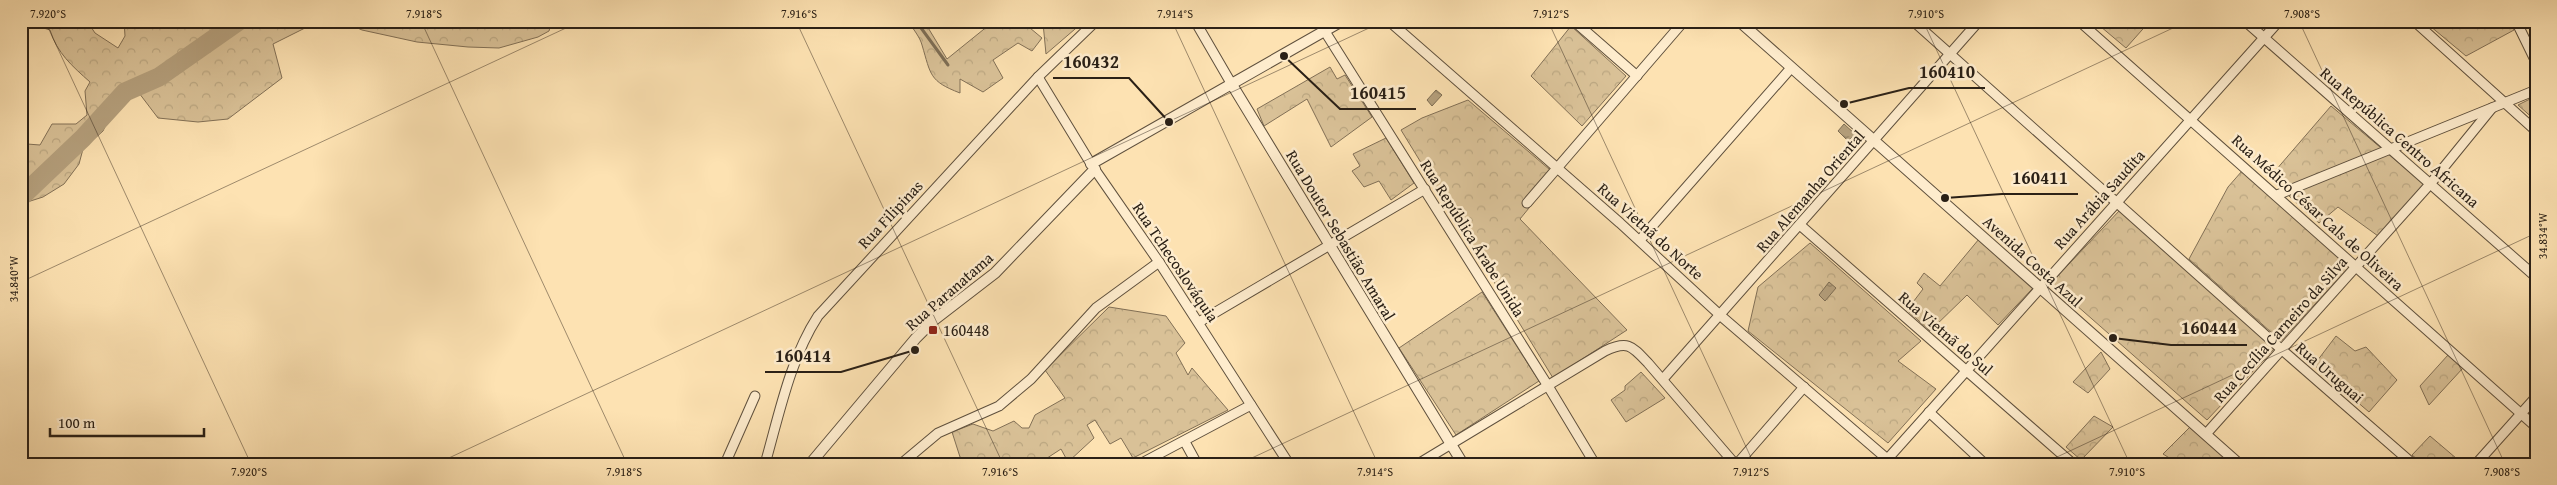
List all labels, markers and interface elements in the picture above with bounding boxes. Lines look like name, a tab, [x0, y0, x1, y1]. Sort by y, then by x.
text: 7.920°S	[30, 5, 66, 22]
text: 7.918°S	[406, 5, 442, 22]
text: 7.916°S	[781, 5, 817, 22]
text: 7.914°S	[1157, 5, 1193, 22]
text: 7.912°S	[1533, 5, 1569, 22]
text: 7.910°S	[1908, 5, 1944, 22]
text: 7.908°S	[2284, 5, 2320, 22]
callout: 160432	[1053, 45, 1129, 78]
text: 160432	[1063, 48, 1119, 75]
callout: 160410	[1909, 55, 1985, 88]
text: 160410	[1919, 58, 1975, 85]
street label: Rua República Centro Africana	[2315, 61, 2485, 213]
callout: 160415	[1340, 76, 1416, 109]
text: 160415	[1350, 79, 1406, 106]
street label: Rua Alemanha Oriental	[1750, 124, 1870, 257]
street label: Rua Médico César Cals de Oliveira	[2227, 128, 2410, 296]
street label: Rua Arábia Saudita	[2048, 143, 2151, 254]
street label: Rua Doutor Sebastião Amaral	[1280, 145, 1402, 325]
street label: Rua República Árabe Unida	[1415, 155, 1532, 322]
callout: 160411	[2002, 161, 2078, 194]
text: 160411	[2012, 164, 2068, 191]
street label: Rua Filipinas	[852, 174, 928, 254]
street label: Rua Vietnã do Norte	[1593, 177, 1709, 285]
street label: Rua Tchecoslováquia	[1127, 197, 1225, 327]
street label: Avenida Costa Azul	[1978, 210, 2089, 313]
text: 34.834°W	[2534, 212, 2551, 259]
street label: Rua Paranatama	[900, 246, 999, 336]
street label: Rua Cecília Carneiro da Silva	[2207, 250, 2353, 408]
text: 34.840°W	[5, 255, 22, 302]
street label: Rua Vietnã do Sul	[1893, 285, 1999, 381]
callout: 160444	[2171, 312, 2247, 345]
text: 160444	[2181, 314, 2237, 341]
place label: 160448	[943, 318, 990, 342]
marker: 160448	[927, 324, 939, 336]
street label: Rua Uruguai	[2291, 336, 2370, 409]
callout: 160414	[765, 339, 841, 372]
text: 160414	[775, 342, 831, 369]
scale bar	[50, 405, 204, 437]
text: 100 m	[58, 412, 96, 433]
text: 7.920°S	[231, 463, 267, 480]
text: 7.918°S	[606, 463, 642, 480]
text: 7.916°S	[982, 463, 1018, 480]
text: 7.914°S	[1357, 463, 1393, 480]
text: 7.912°S	[1733, 463, 1769, 480]
text: 7.910°S	[2109, 463, 2145, 480]
text: 7.908°S	[2484, 463, 2520, 480]

